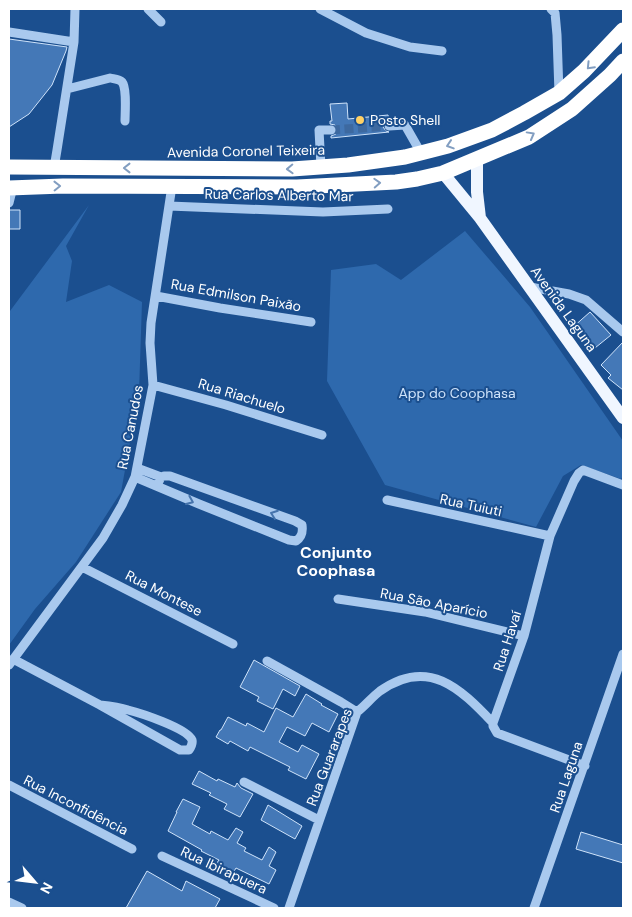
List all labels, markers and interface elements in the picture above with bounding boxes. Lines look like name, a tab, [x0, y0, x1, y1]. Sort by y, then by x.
one-way arrow	[586, 60, 595, 69]
place label: Posto Shell	[370, 111, 440, 129]
marker: Posto Shell	[354, 114, 366, 126]
one-way arrow	[526, 131, 535, 141]
one-way arrow	[446, 139, 454, 149]
street label: Avenida Coronel Teixeira	[167, 141, 325, 161]
one-way arrow	[123, 163, 130, 173]
one-way arrow	[285, 164, 293, 174]
one-way arrow	[374, 177, 382, 188]
one-way arrow	[54, 181, 62, 191]
street label: Rua Carlos Alberto Mar	[204, 185, 354, 205]
street label: Avenida Laguna	[527, 263, 601, 355]
street label: Rua Edmilson Paixão	[169, 275, 303, 315]
street label: Rua Riachuelo	[196, 374, 288, 418]
street label: Rua Canudos	[113, 383, 147, 471]
park label: App do Coophasa	[398, 384, 516, 402]
street label: Rua Tuiuti	[438, 490, 504, 520]
one-way arrow	[185, 494, 194, 505]
one-way arrow	[270, 510, 279, 520]
district label: Conjunto Coophasa	[297, 542, 375, 581]
street label: Rua Montese	[122, 566, 206, 620]
street label: Rua São Aparício	[379, 584, 489, 622]
street label: Rua Havaí	[489, 608, 525, 673]
street label: Rua Guararapes	[302, 706, 356, 808]
street label: Rua Laguna	[545, 739, 587, 815]
street label: Rua Inconfidência	[21, 771, 131, 839]
street label: Rua Ibirapuera	[178, 842, 270, 898]
north arrow	[10, 857, 60, 907]
text: N	[36, 879, 57, 897]

